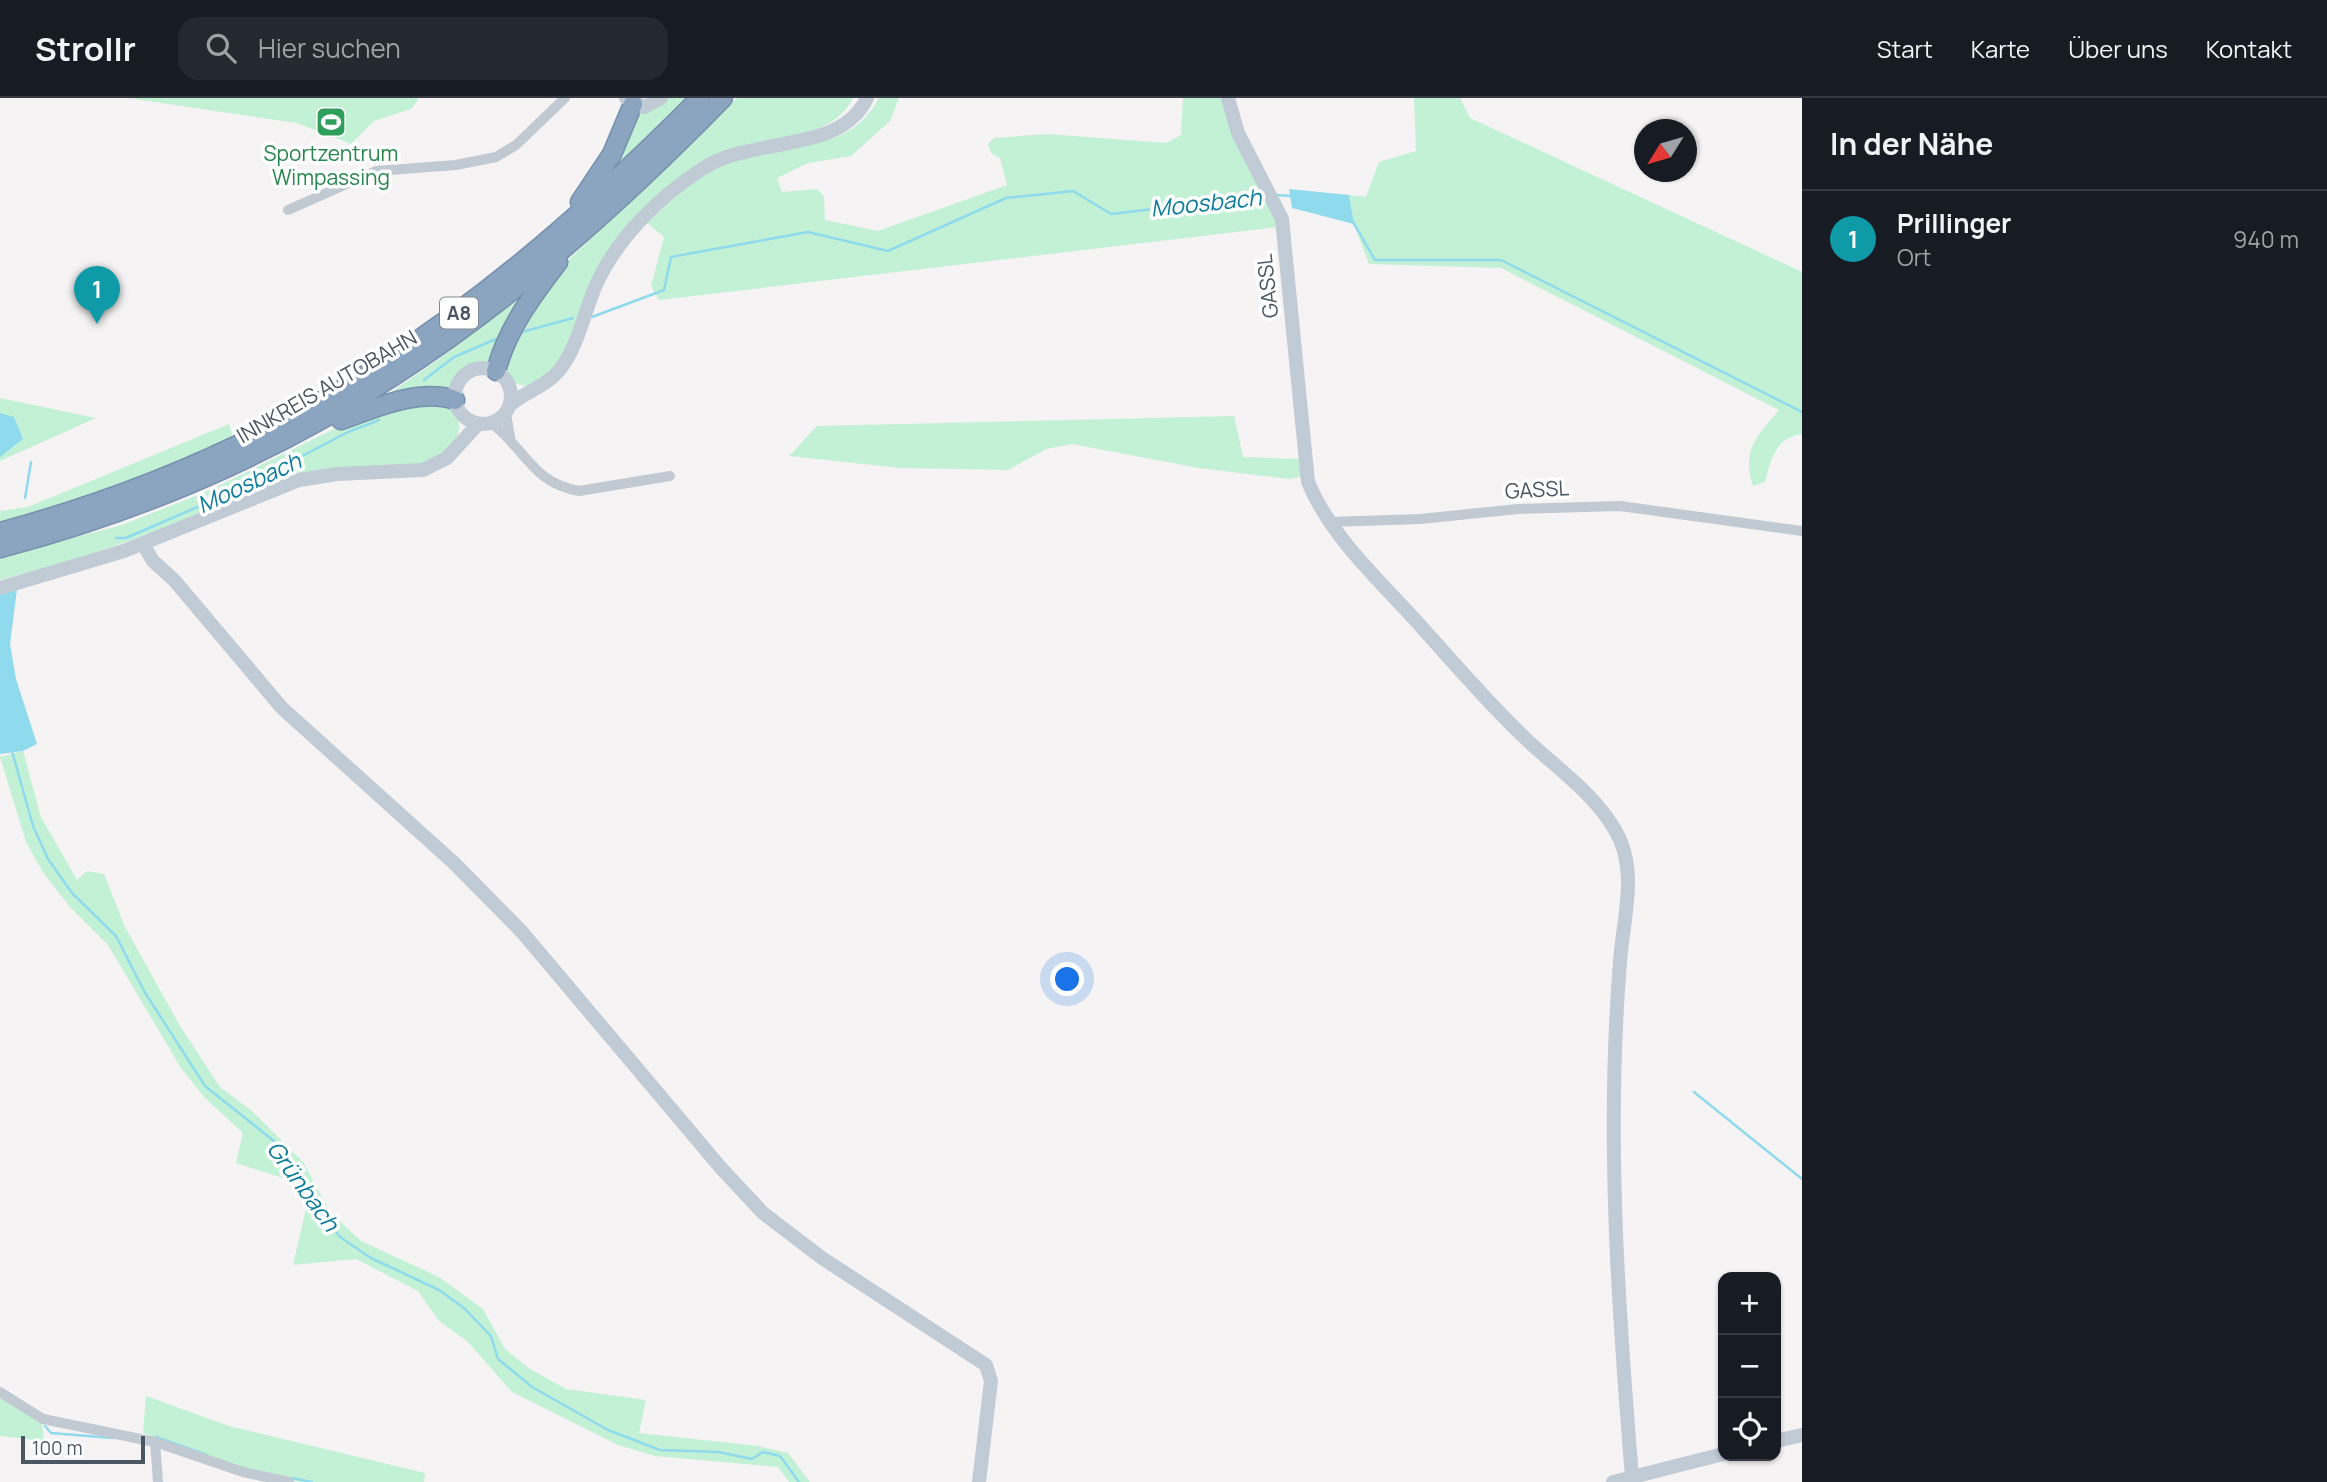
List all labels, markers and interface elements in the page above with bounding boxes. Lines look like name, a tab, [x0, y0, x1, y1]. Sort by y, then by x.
search box	[178, 17, 668, 80]
text: Strollr	[35, 26, 136, 71]
icon: search	[202, 29, 240, 67]
text: Hier suchen	[258, 30, 401, 66]
text: Start	[1877, 32, 1933, 65]
text: Karte	[1971, 32, 2030, 65]
text: Über uns	[2068, 32, 2168, 65]
text: Kontakt	[2206, 32, 2292, 65]
sports icon: Sportzentrum Wimpassing	[314, 105, 348, 139]
north arrow	[1634, 119, 1697, 182]
text: In der Nähe	[1830, 123, 1993, 164]
place label: Sportzentrum Wimpassing	[264, 139, 398, 191]
water label: Moosbach	[1149, 180, 1264, 224]
text: Prillinger	[1897, 205, 2011, 241]
text: 1	[1848, 223, 1858, 255]
text: 940 m	[2233, 223, 2299, 255]
text: Ort	[1897, 241, 1931, 273]
street label: GASSL	[1250, 252, 1284, 319]
pin: 1	[74, 266, 120, 324]
road number: A8	[440, 298, 478, 328]
street label: INNKREIS AUTOBAHN	[231, 323, 422, 449]
water label: Moosbach	[191, 444, 307, 520]
street label: GASSL	[1504, 473, 1570, 505]
your location	[1050, 962, 1084, 996]
water label: Grünbach	[260, 1134, 348, 1238]
map controls	[1718, 1272, 1781, 1461]
button: +	[1718, 1272, 1781, 1335]
button: −	[1718, 1335, 1781, 1398]
button: locate	[1718, 1398, 1781, 1461]
scale bar	[21, 1433, 145, 1465]
text: 100 m	[32, 1435, 83, 1461]

